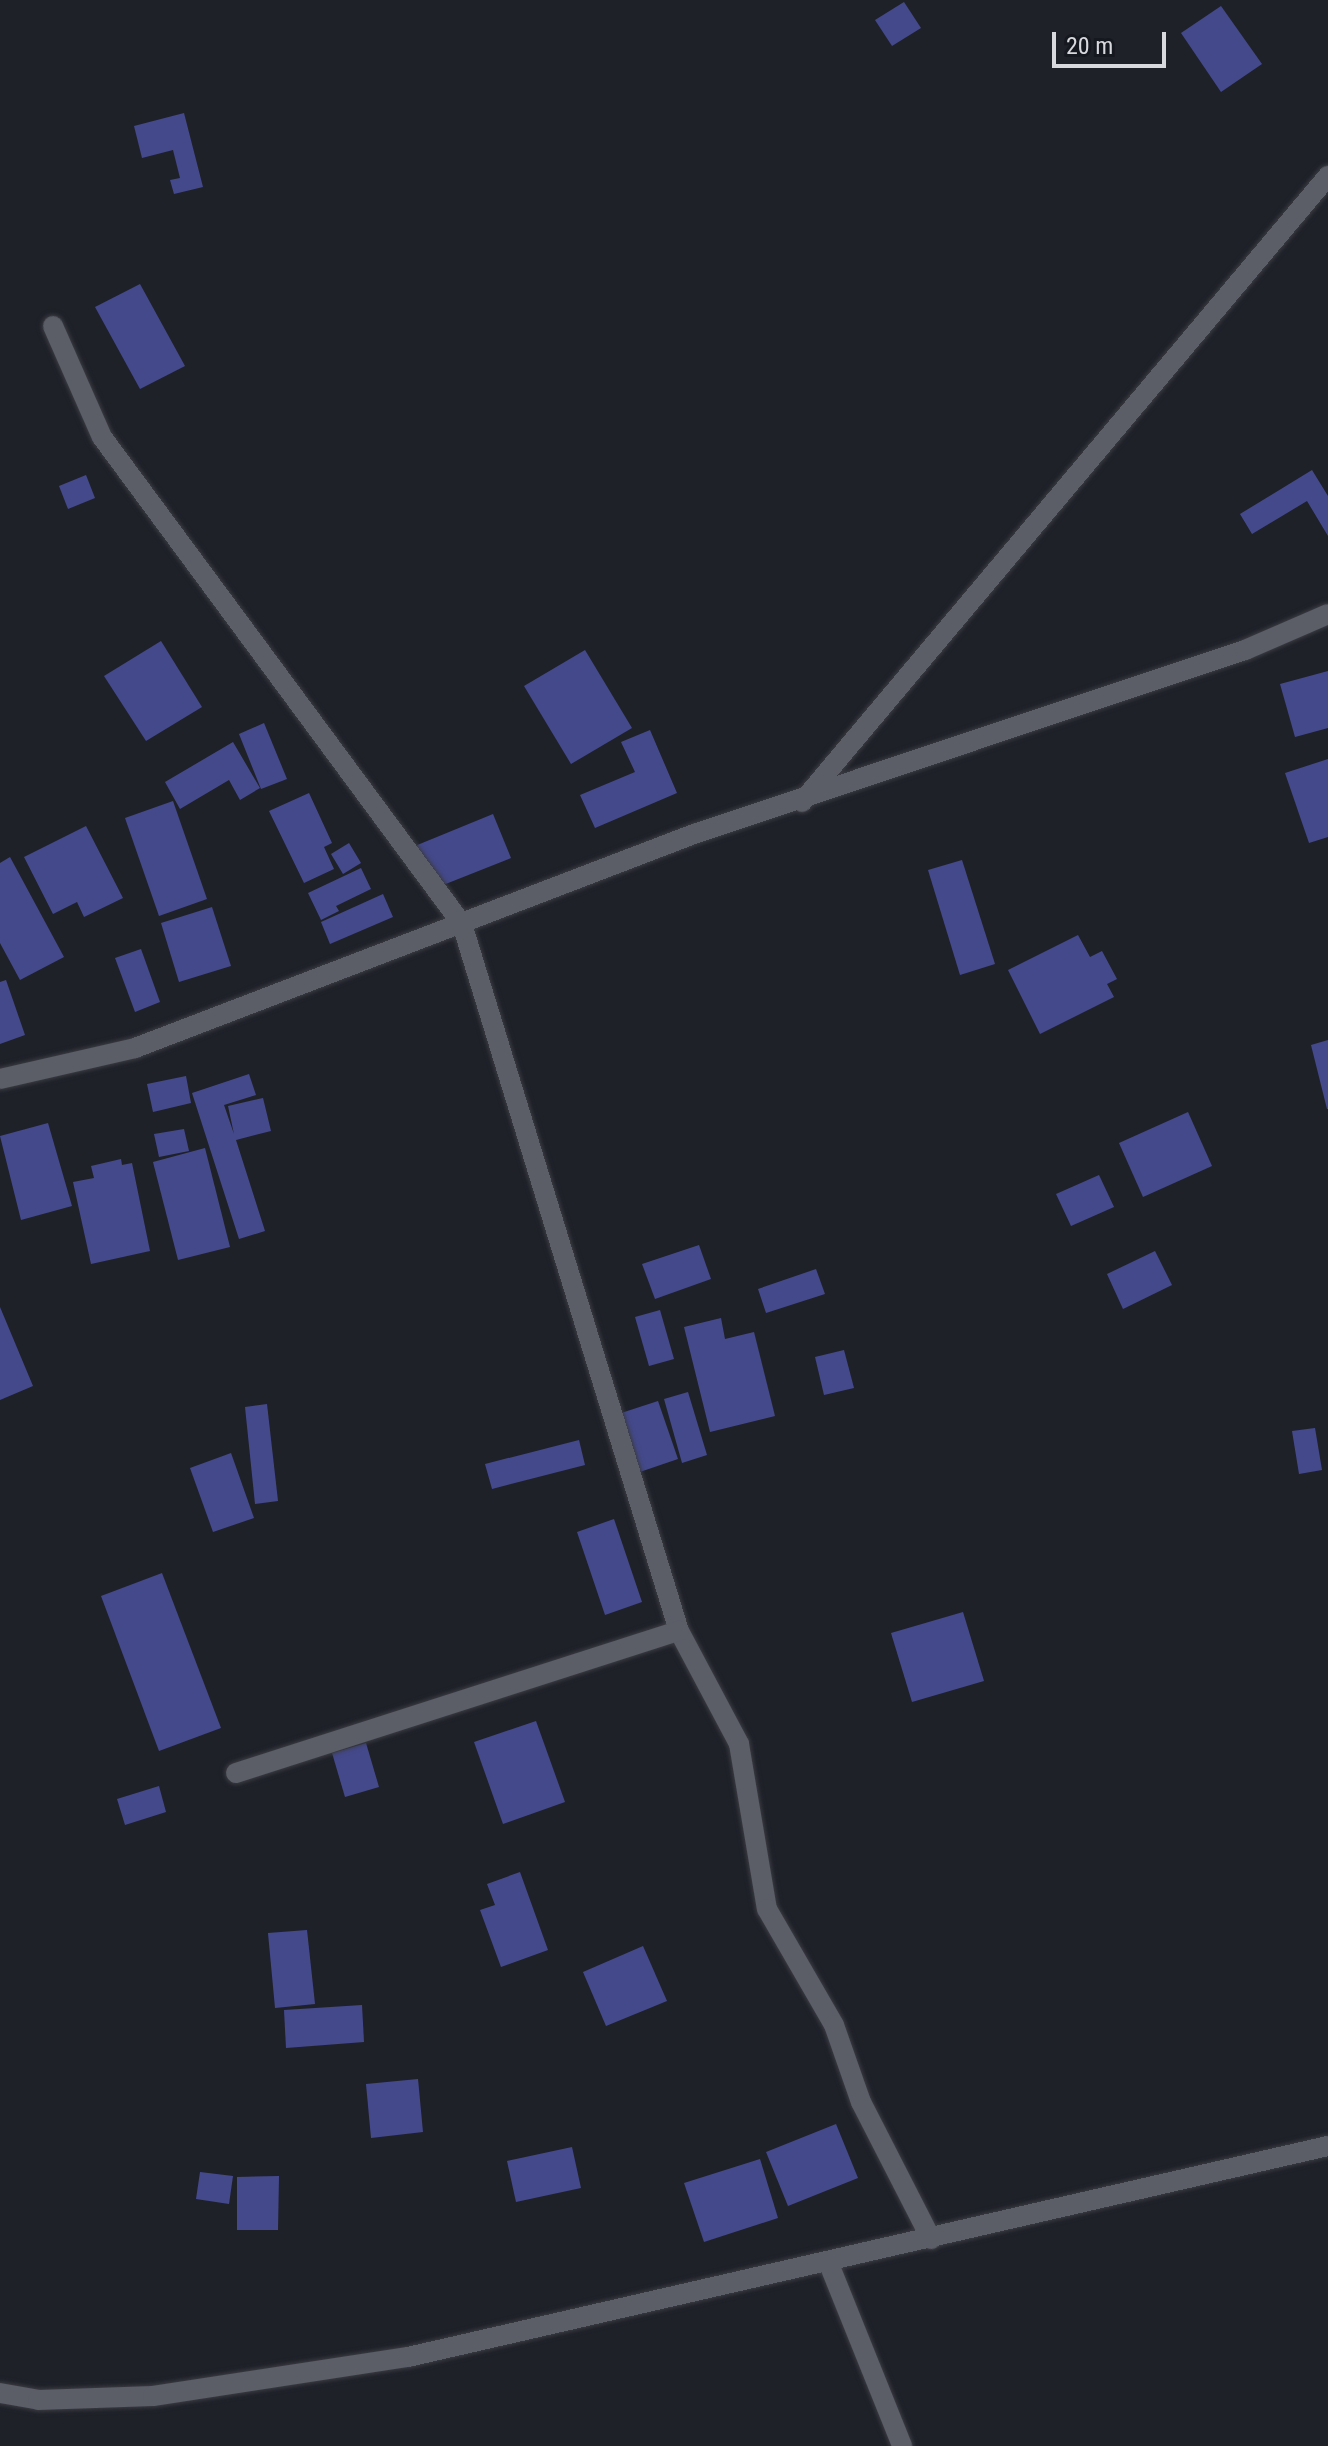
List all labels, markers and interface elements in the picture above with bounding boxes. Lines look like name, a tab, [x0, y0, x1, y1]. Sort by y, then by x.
scale bar	[1056, 16, 1170, 66]
text: 20 m	[1066, 32, 1113, 60]

